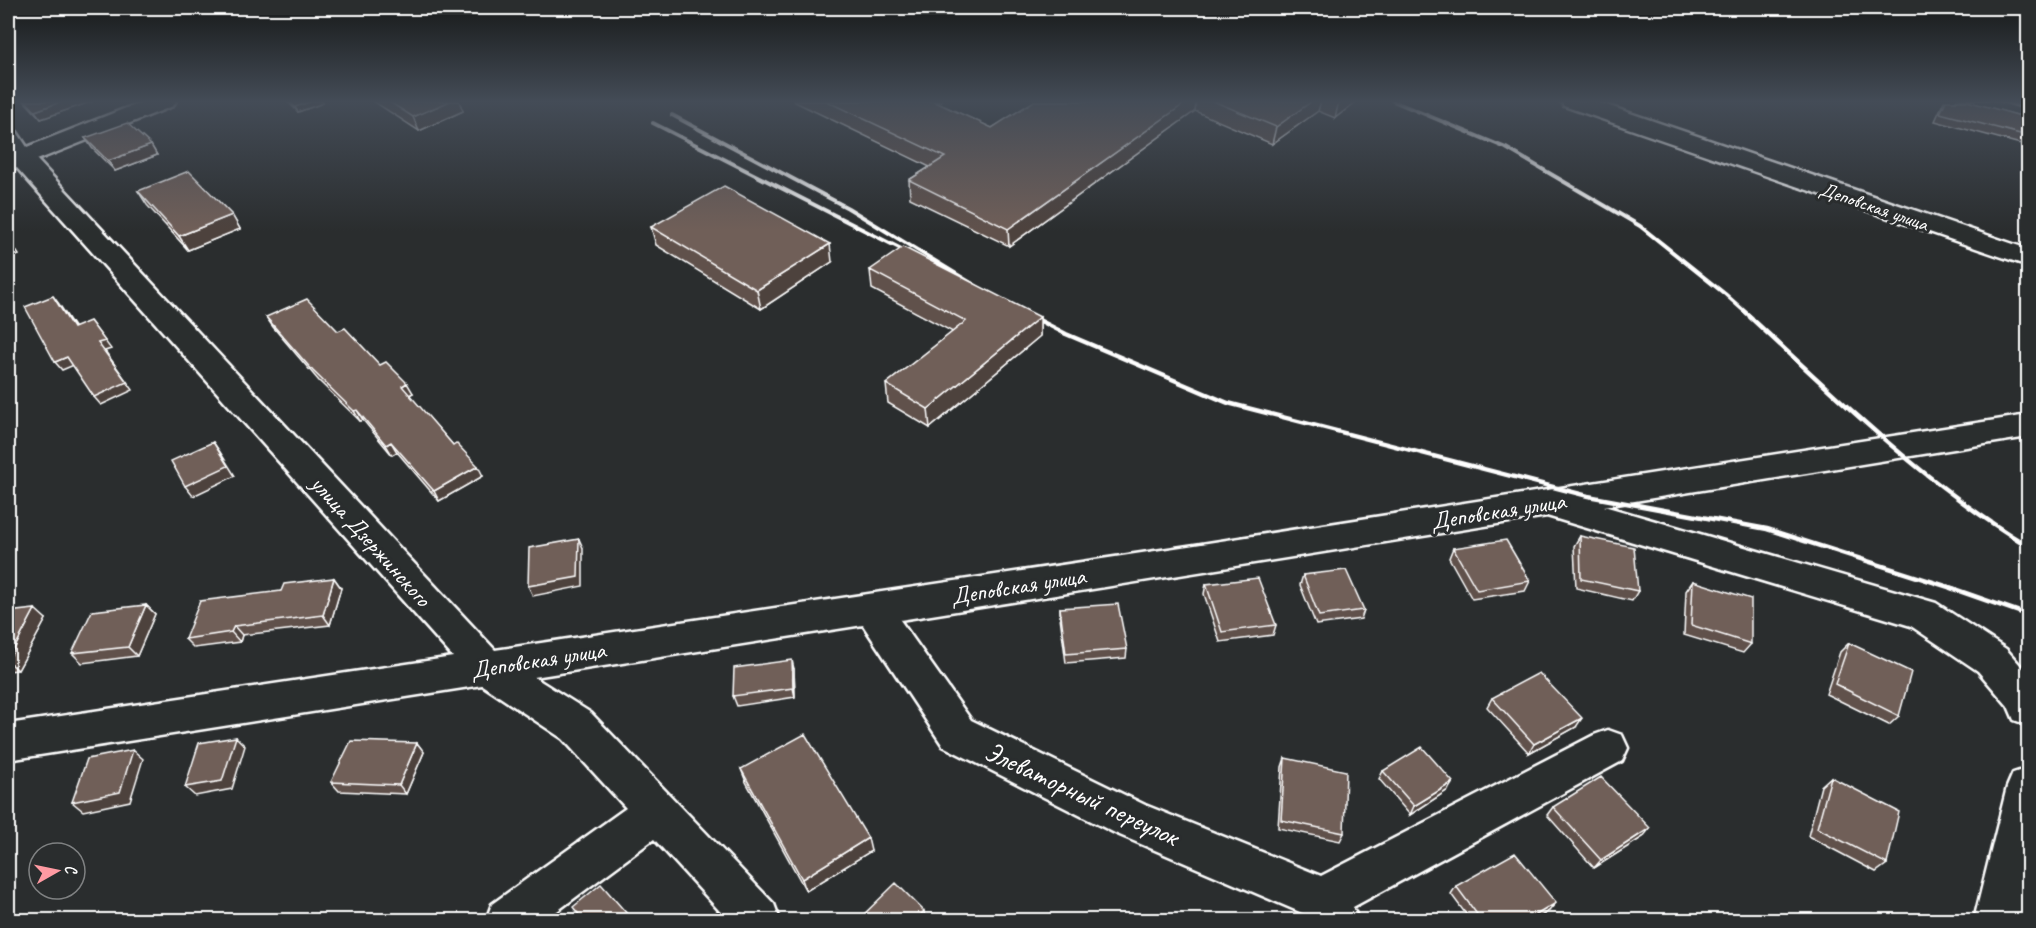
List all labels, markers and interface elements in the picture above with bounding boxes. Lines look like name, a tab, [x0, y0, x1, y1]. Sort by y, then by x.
street label: Деповская улица	[1816, 176, 1933, 237]
street label: улица Дзержинского	[303, 468, 439, 614]
street label: Деповская улица	[1428, 485, 1569, 536]
street label: Деповская улица	[948, 560, 1089, 611]
street label: Деповская улица	[468, 634, 609, 685]
street label: Элеваторный переулок	[979, 733, 1187, 855]
north arrow	[27, 841, 87, 901]
text: С	[60, 863, 82, 876]

